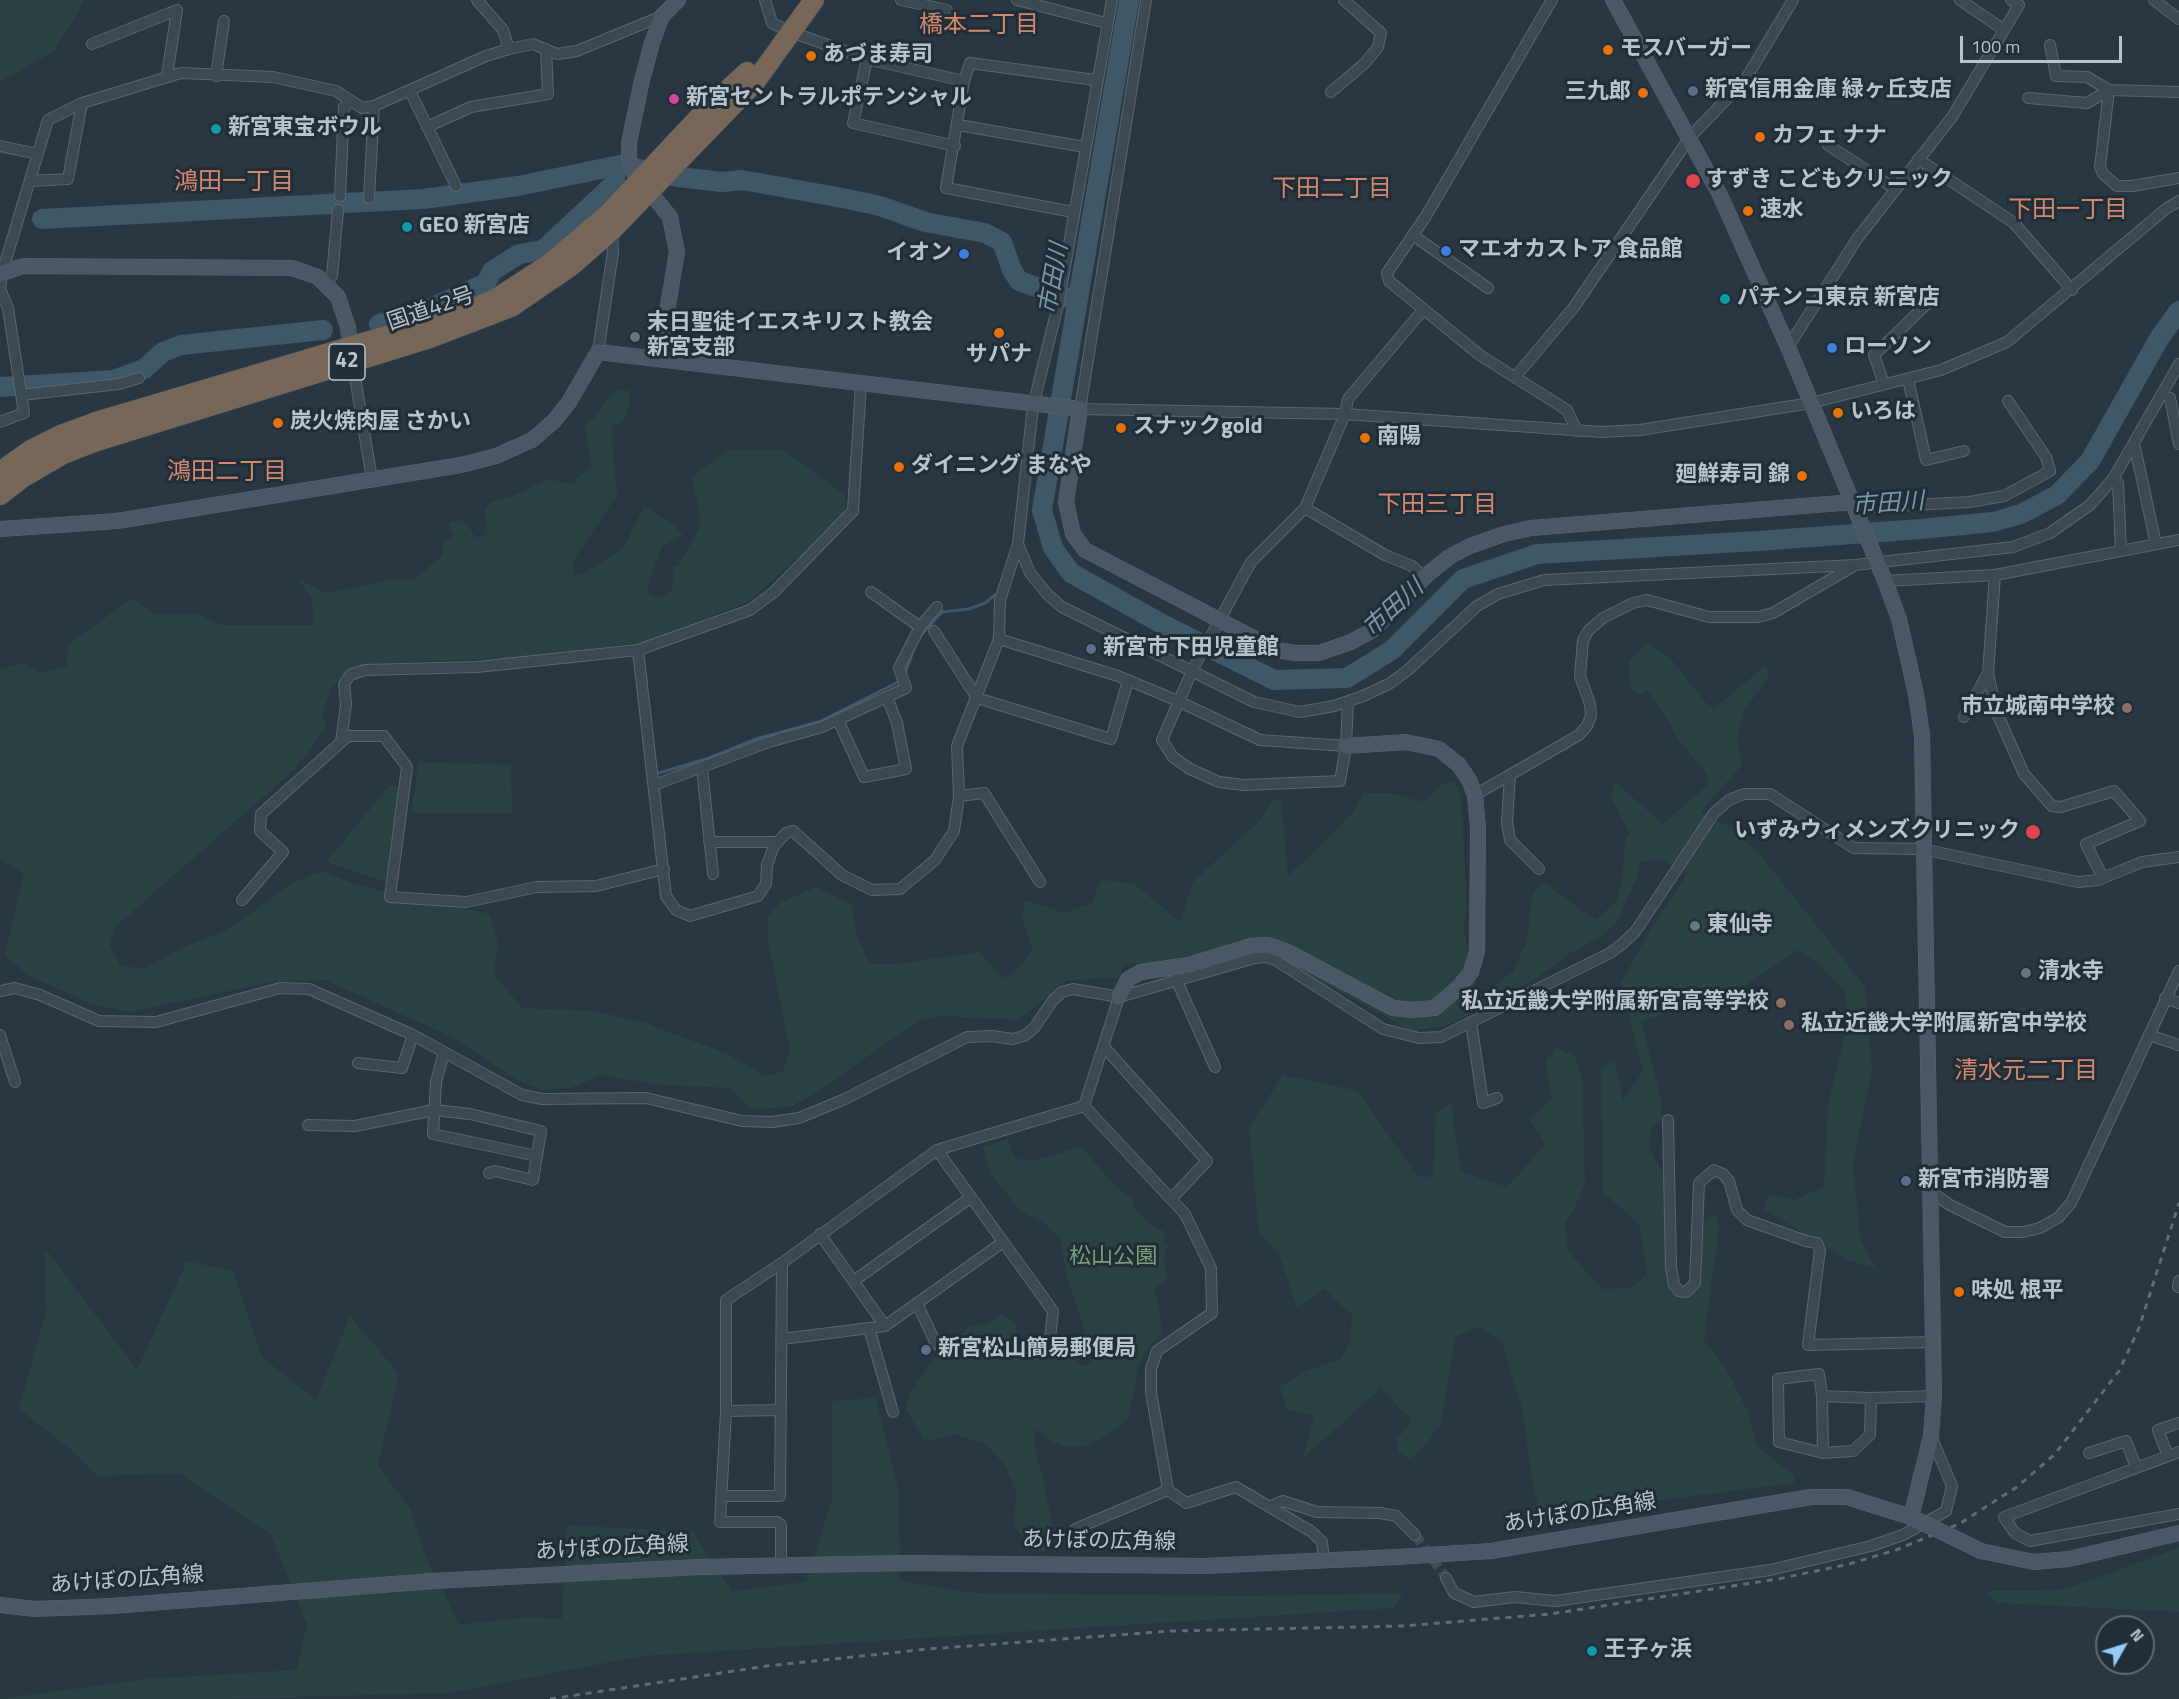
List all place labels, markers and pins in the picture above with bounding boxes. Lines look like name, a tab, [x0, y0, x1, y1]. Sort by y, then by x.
place label: モスバーガー	[1620, 37, 1752, 63]
place label: あづま寿司	[823, 43, 933, 69]
marker: モスバーガー	[1601, 43, 1615, 57]
marker: あづま寿司	[804, 49, 818, 63]
place label: 新宮信用金庫 緑ヶ丘支店	[1705, 78, 1952, 104]
place label: 三九郎	[1565, 80, 1631, 106]
marker: 新宮信用金庫 緑ヶ丘支店	[1686, 84, 1700, 98]
place label: 新宮セントラルポテンシャル	[686, 86, 972, 112]
marker: 三九郎	[1636, 86, 1650, 100]
marker: 新宮セントラルポテンシャル	[667, 92, 681, 106]
place label: 新宮東宝ボウル	[228, 116, 382, 142]
marker: 新宮東宝ボウル	[209, 122, 223, 136]
place label: カフェ ナナ	[1772, 124, 1887, 150]
marker: カフェ ナナ	[1753, 130, 1767, 144]
place label: すずき こどもクリニック	[1706, 168, 1953, 194]
marker: すずき こどもクリニック	[1684, 172, 1702, 190]
place label: 速水	[1760, 198, 1804, 224]
marker: 速水	[1741, 204, 1755, 218]
place label: GEO 新宮店	[419, 214, 530, 240]
marker: GEO 新宮店	[400, 220, 414, 234]
place label: マエオカストア 食品館	[1458, 238, 1683, 264]
place label: イオン	[886, 241, 952, 267]
marker: マエオカストア 食品館	[1439, 244, 1453, 258]
marker: イオン	[957, 247, 971, 261]
place label: パチンコ東京 新宮店	[1737, 286, 1940, 312]
marker: パチンコ東京 新宮店	[1718, 292, 1732, 306]
place label: 末日聖徒イエスキリスト教会 新宮支部	[647, 311, 933, 362]
marker: サパナ	[992, 326, 1006, 340]
marker: 末日聖徒イエスキリスト教会 新宮支部	[628, 330, 642, 344]
place label: ローソン	[1844, 335, 1932, 361]
marker: ローソン	[1825, 341, 1839, 355]
place label: サパナ	[966, 343, 1032, 369]
place label: いろは	[1850, 400, 1916, 426]
marker: いろは	[1831, 406, 1845, 420]
place label: 炭火焼肉屋 さかい	[290, 410, 471, 436]
place label: スナックgold	[1133, 415, 1262, 441]
marker: 炭火焼肉屋 さかい	[271, 416, 285, 430]
marker: スナックgold	[1114, 421, 1128, 435]
place label: 南陽	[1377, 425, 1421, 451]
marker: 南陽	[1358, 431, 1372, 445]
place label: ダイニング まなや	[911, 454, 1092, 480]
marker: ダイニング まなや	[892, 460, 906, 474]
place label: 廻鮮寿司 錦	[1675, 463, 1790, 489]
marker: 廻鮮寿司 錦	[1795, 469, 1809, 483]
place label: 新宮市下田児童館	[1103, 636, 1279, 662]
marker: 新宮市下田児童館	[1084, 642, 1098, 656]
place label: 市立城南中学校	[1961, 695, 2115, 721]
marker: 市立城南中学校	[2120, 701, 2134, 715]
place label: いずみウィメンズクリニック	[1734, 819, 2020, 845]
marker: いずみウィメンズクリニック	[2024, 823, 2042, 841]
place label: 東仙寺	[1707, 913, 1773, 939]
marker: 東仙寺	[1688, 919, 1702, 933]
place label: 清水寺	[2038, 960, 2104, 986]
marker: 清水寺	[2019, 966, 2033, 980]
place label: 私立近畿大学附属新宮高等学校	[1461, 990, 1769, 1016]
marker: 私立近畿大学附属新宮高等学校	[1774, 996, 1788, 1010]
place label: 私立近畿大学附属新宮中学校	[1801, 1012, 2087, 1038]
marker: 私立近畿大学附属新宮中学校	[1782, 1018, 1796, 1032]
place label: 新宮市消防署	[1918, 1168, 2050, 1194]
marker: 新宮市消防署	[1899, 1174, 1913, 1188]
place label: 味処 根平	[1971, 1279, 2064, 1305]
marker: 味処 根平	[1952, 1285, 1966, 1299]
place label: 新宮松山簡易郵便局	[938, 1337, 1136, 1363]
marker: 新宮松山簡易郵便局	[919, 1343, 933, 1357]
place label: 王子ヶ浜	[1604, 1638, 1692, 1664]
marker: 王子ヶ浜	[1585, 1644, 1599, 1658]

